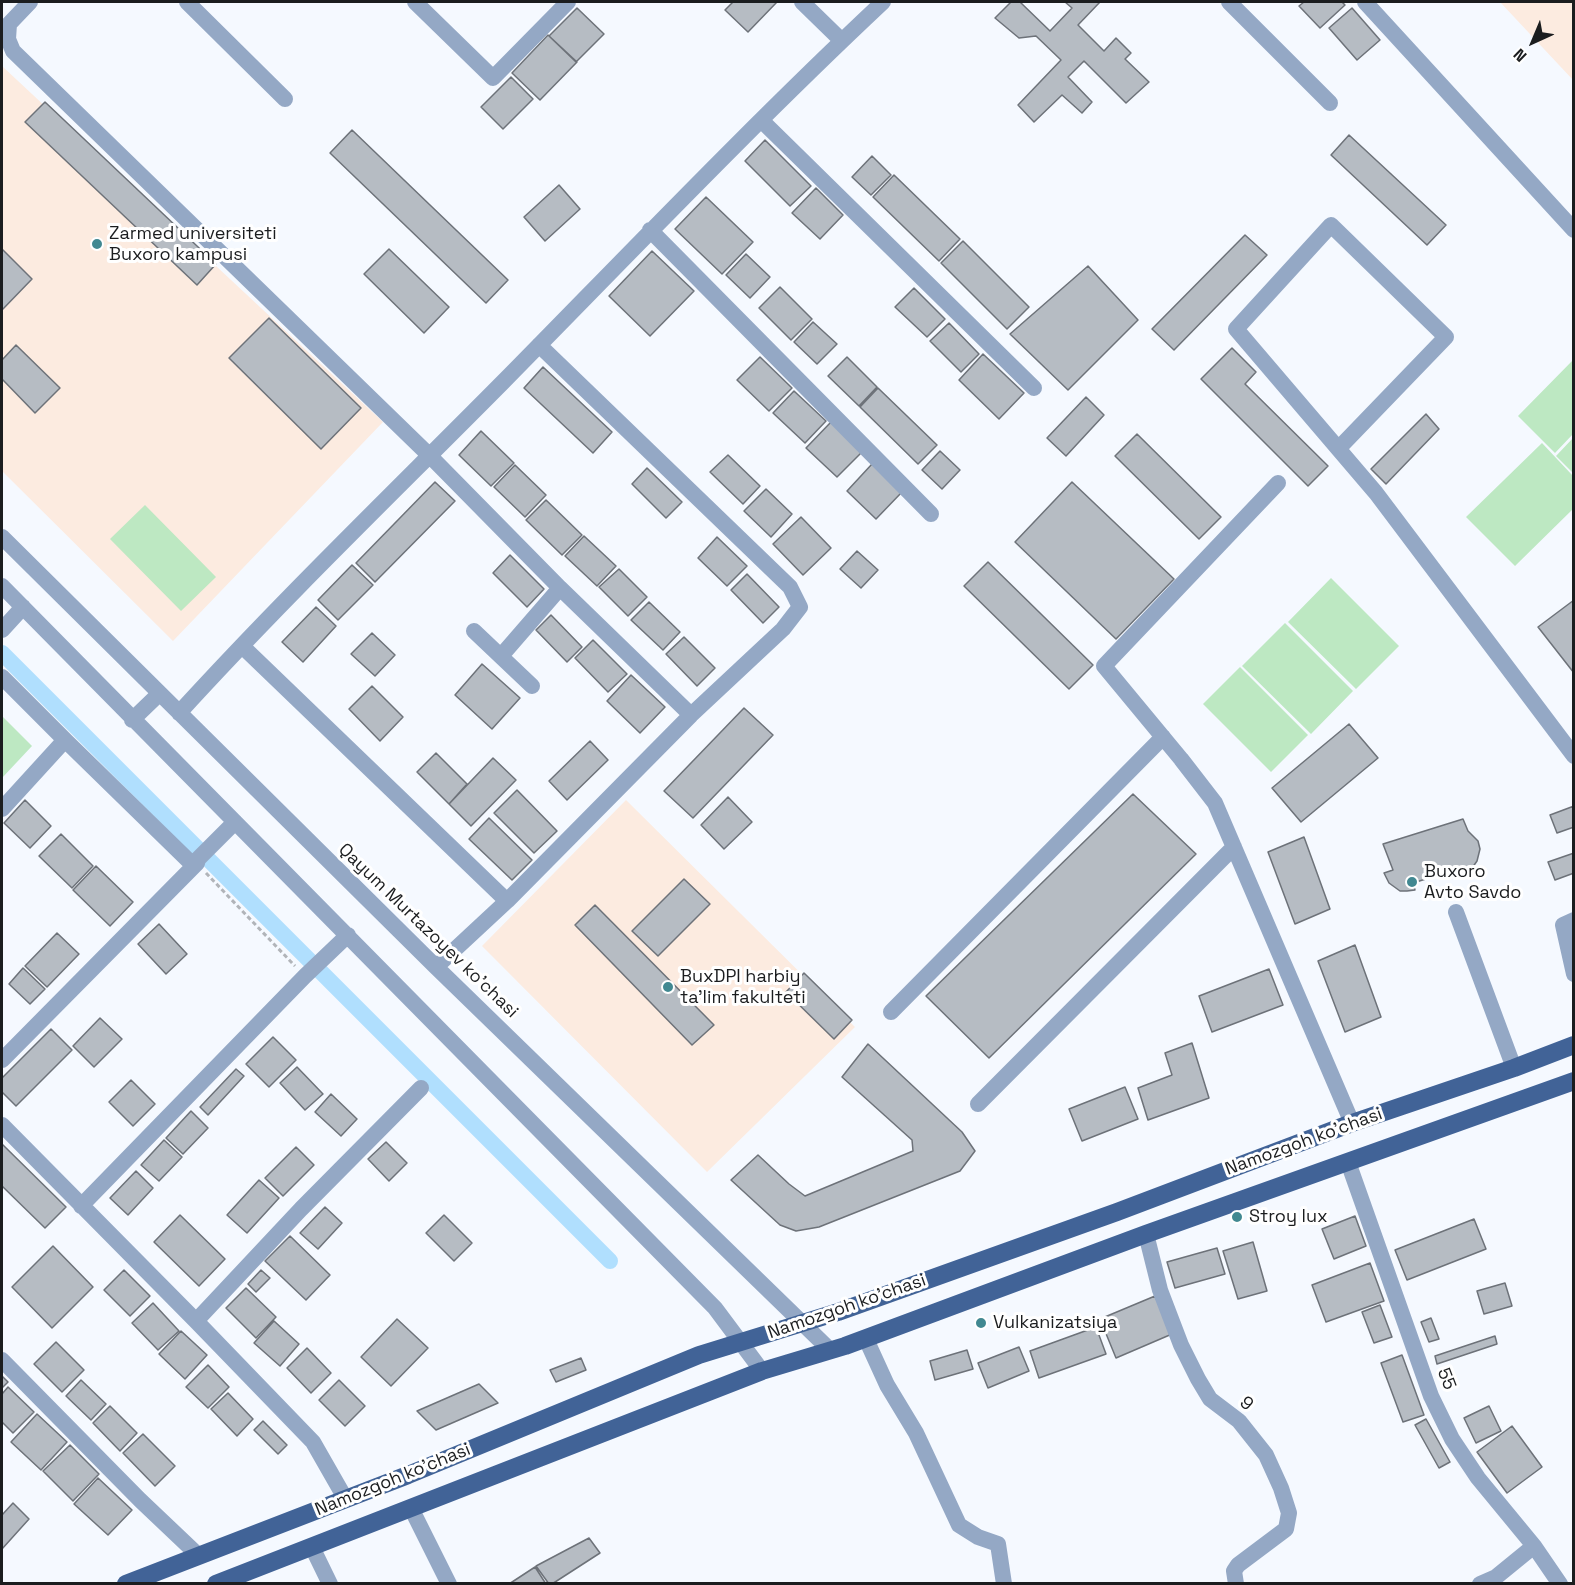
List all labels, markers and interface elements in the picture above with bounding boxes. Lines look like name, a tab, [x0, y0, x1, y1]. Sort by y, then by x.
north arrow	[1503, 12, 1563, 72]
text: N	[1509, 44, 1531, 67]
place label: Zarmed universiteti Buxoro kampusi	[109, 223, 277, 266]
marker: Zarmed universiteti Buxoro kampusi	[90, 237, 104, 251]
street label: Qayum Murtazoyev ko'chasi	[334, 839, 522, 1023]
place label: Buxoro Avto Savdo	[1424, 861, 1521, 904]
marker: Buxoro Avto Savdo	[1405, 875, 1419, 889]
place label: BuxDPI harbiy ta'lim fakulteti	[680, 966, 806, 1008]
marker: BuxDPI harbiy ta'lim fakulteti	[661, 980, 675, 994]
street label: Namozgoh ko'chasi	[1222, 1104, 1386, 1180]
place label: Stroy lux	[1249, 1206, 1328, 1228]
marker: Stroy lux	[1230, 1210, 1244, 1224]
street label: Namozgoh ko'chasi	[765, 1270, 929, 1344]
place label: Vulkanizatsiya	[993, 1312, 1117, 1334]
marker: Vulkanizatsiya	[974, 1316, 988, 1330]
street label: 55	[1432, 1365, 1460, 1393]
street label: 9	[1235, 1392, 1257, 1416]
street label: Namozgoh ko'chasi	[312, 1439, 474, 1521]

